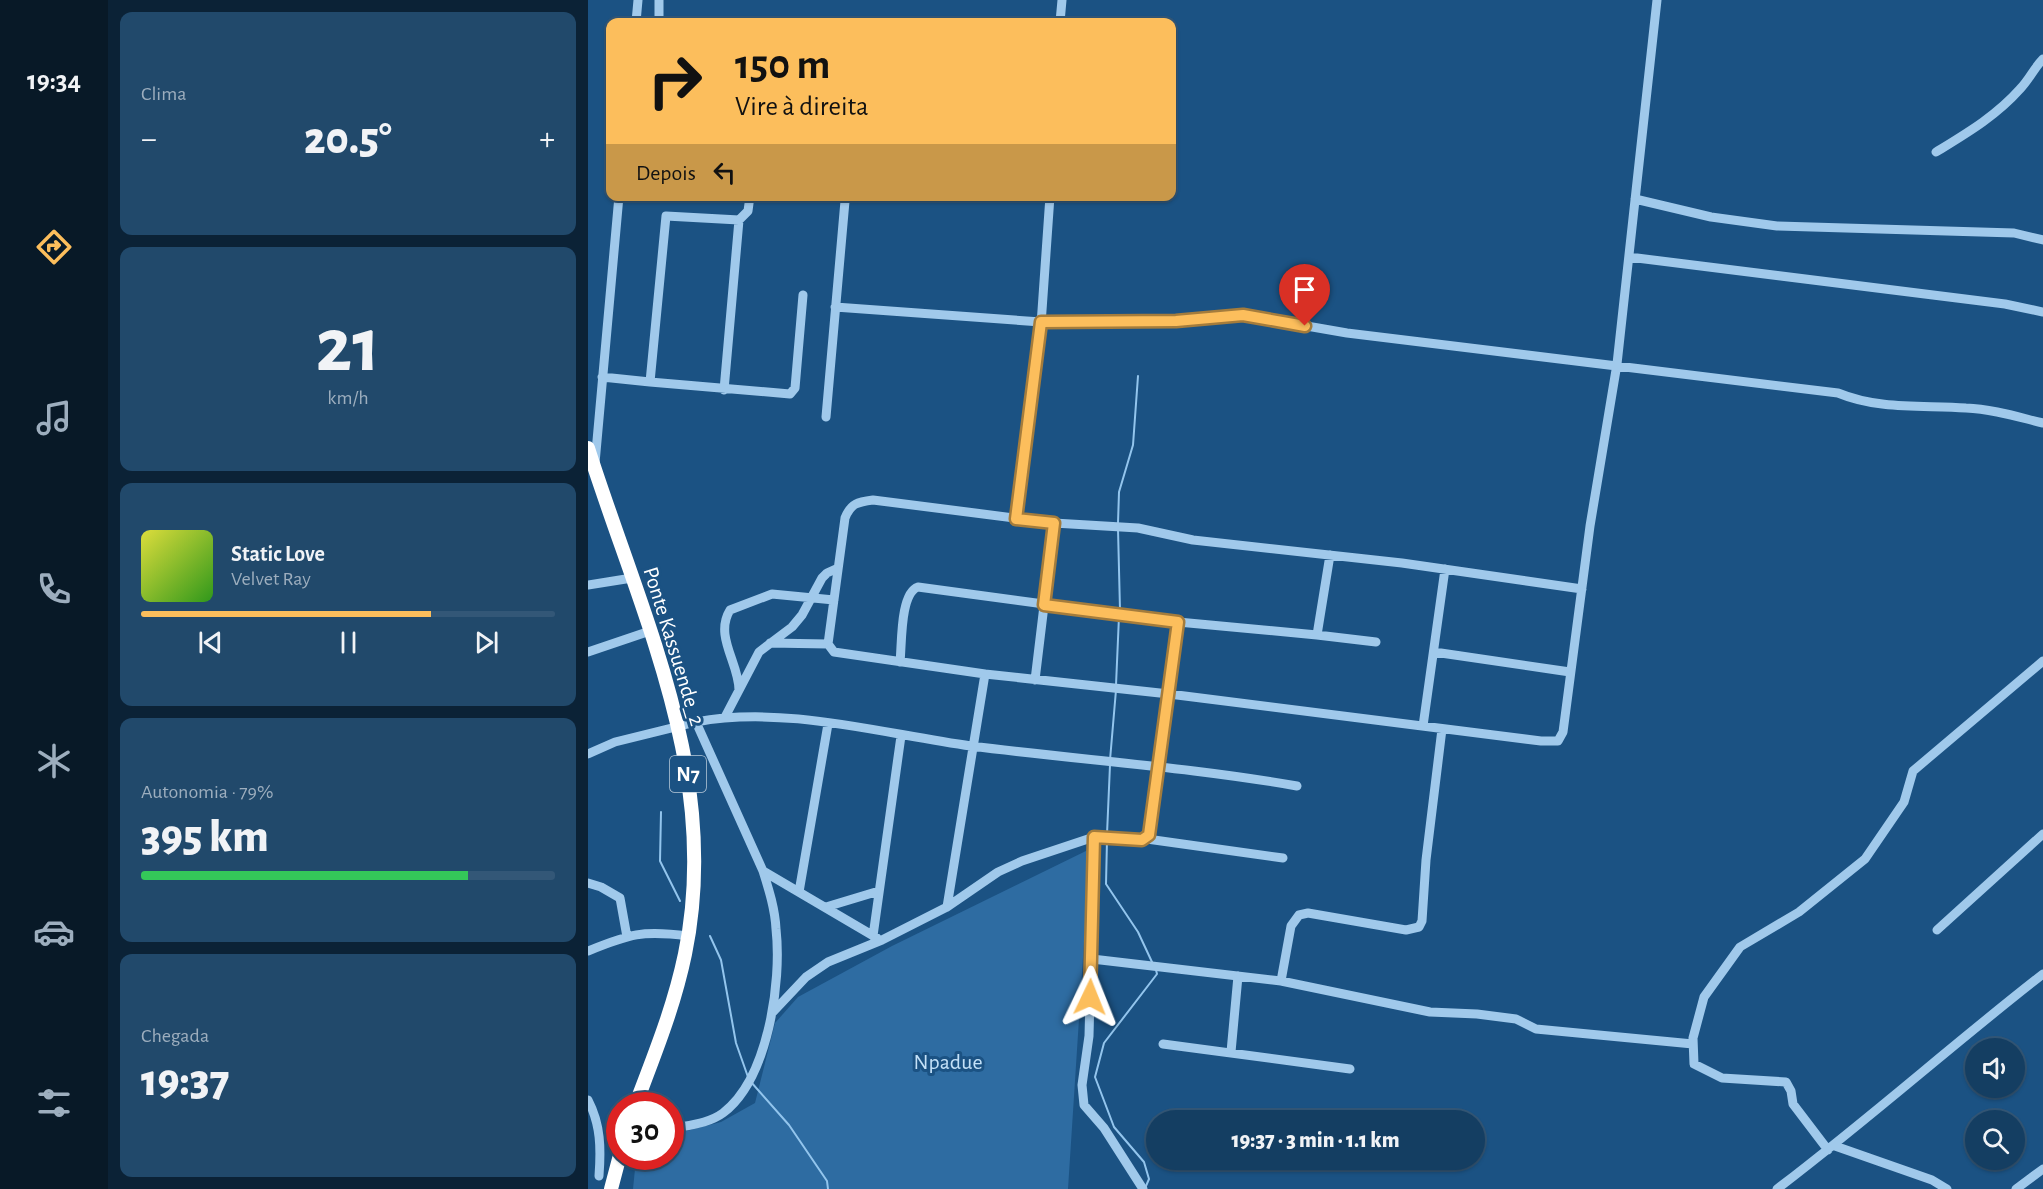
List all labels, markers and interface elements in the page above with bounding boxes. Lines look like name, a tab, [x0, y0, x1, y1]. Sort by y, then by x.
icon: right	[636, 42, 714, 120]
text: 150 m	[735, 44, 830, 86]
text: 19:34	[27, 67, 81, 94]
text: Clima	[141, 84, 186, 104]
text: Vire à direita	[735, 93, 869, 120]
text: 20.5°	[304, 117, 392, 162]
text: −	[141, 123, 157, 156]
text: +	[539, 123, 555, 156]
icon: left	[708, 156, 741, 189]
text: Depois	[636, 162, 696, 184]
icon: directions	[33, 226, 75, 268]
pin	[1279, 264, 1330, 326]
icon: arrive	[1288, 273, 1321, 306]
text: 21	[316, 308, 380, 386]
text: km/h	[327, 388, 369, 408]
icon: music	[33, 397, 75, 439]
text: Static Love	[231, 543, 325, 565]
street label: Ponte Kassuende_2	[639, 564, 709, 728]
icon: phone	[33, 568, 75, 610]
text: Velvet Ray	[231, 569, 311, 589]
icon: previous	[194, 626, 227, 659]
icon: pause	[332, 626, 365, 659]
icon: next	[470, 626, 503, 659]
icon: climate	[33, 740, 75, 782]
road number: N7	[670, 756, 706, 792]
text: Autonomia · 79%	[141, 782, 274, 802]
text: 395 km	[141, 815, 269, 860]
icon: car	[33, 911, 75, 953]
position arrow	[1058, 965, 1122, 1029]
text: Chegada	[141, 1026, 209, 1046]
map controls	[1965, 1038, 2025, 1170]
button: sound	[1965, 1038, 2025, 1098]
park label: Npadue	[913, 1051, 983, 1073]
text: 19:37	[141, 1059, 229, 1104]
icon: filters	[33, 1082, 75, 1124]
speed limit sign: 30	[606, 1092, 684, 1170]
button: search	[1965, 1110, 2025, 1170]
text: 19:37 · 3 min · 1.1 km	[1232, 1129, 1399, 1151]

